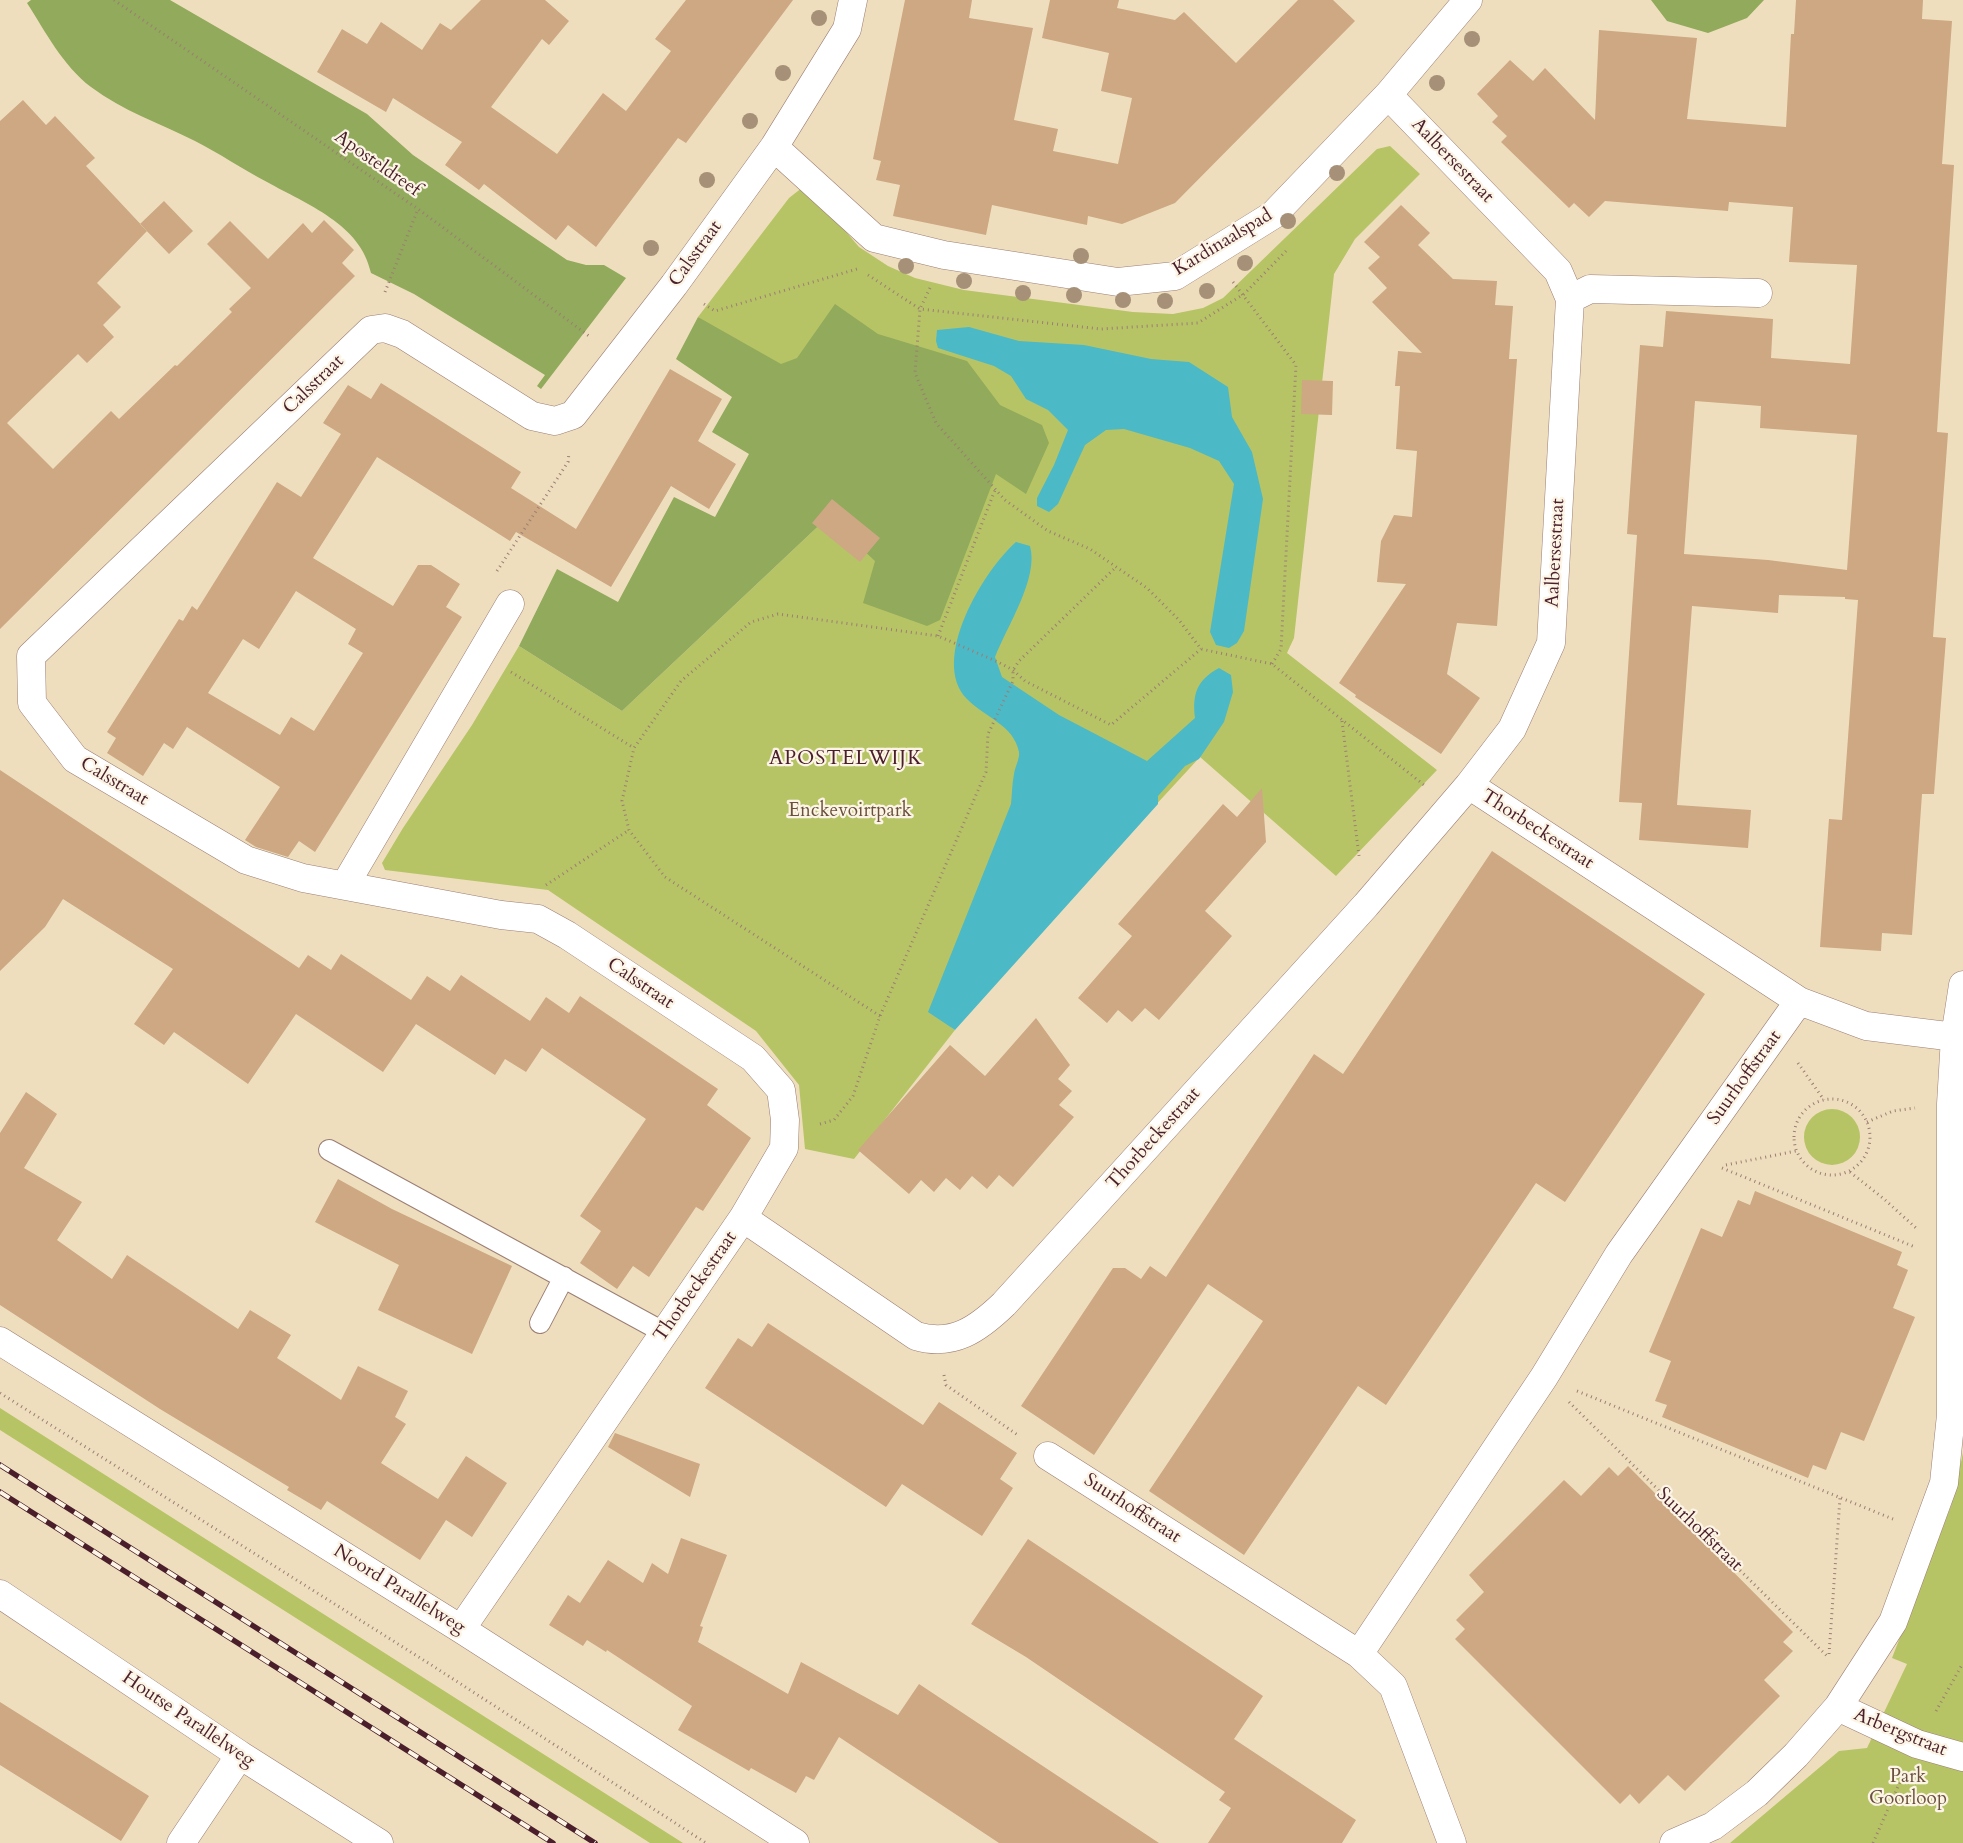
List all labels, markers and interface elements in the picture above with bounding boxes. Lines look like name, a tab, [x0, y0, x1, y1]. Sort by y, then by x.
street label: Aalbersestraat	[1406, 114, 1498, 208]
street label: Aposteldreef	[330, 126, 424, 202]
street label: Kardinaalspad	[1169, 204, 1277, 282]
street label: Calsstraat	[665, 217, 727, 291]
street label: Calsstraat	[279, 351, 349, 419]
street label: Aalbersestraat	[1542, 498, 1570, 608]
district label: APOSTELWIJK	[768, 747, 924, 771]
street label: Calsstraat	[76, 753, 152, 811]
street label: Thorbeckestraat	[1476, 785, 1598, 875]
park label: Enckevoirtpark	[788, 801, 912, 823]
street label: Calsstraat	[602, 953, 678, 1015]
street label: Suurhoffstraat	[1703, 1026, 1787, 1130]
street label: Thorbeckestraat	[1102, 1083, 1206, 1195]
street label: Thorbeckestraat	[650, 1227, 742, 1347]
street label: Suurhoffstraat	[1079, 1469, 1185, 1549]
street label: Suurhoffstraat	[1651, 1483, 1747, 1577]
street label: Noord Parallelweg	[329, 1540, 469, 1640]
street label: Houtse Parallelweg	[117, 1667, 259, 1773]
street label: Arbergstraat	[1850, 1704, 1950, 1762]
park label: Park Goorloop	[1869, 1767, 1947, 1811]

